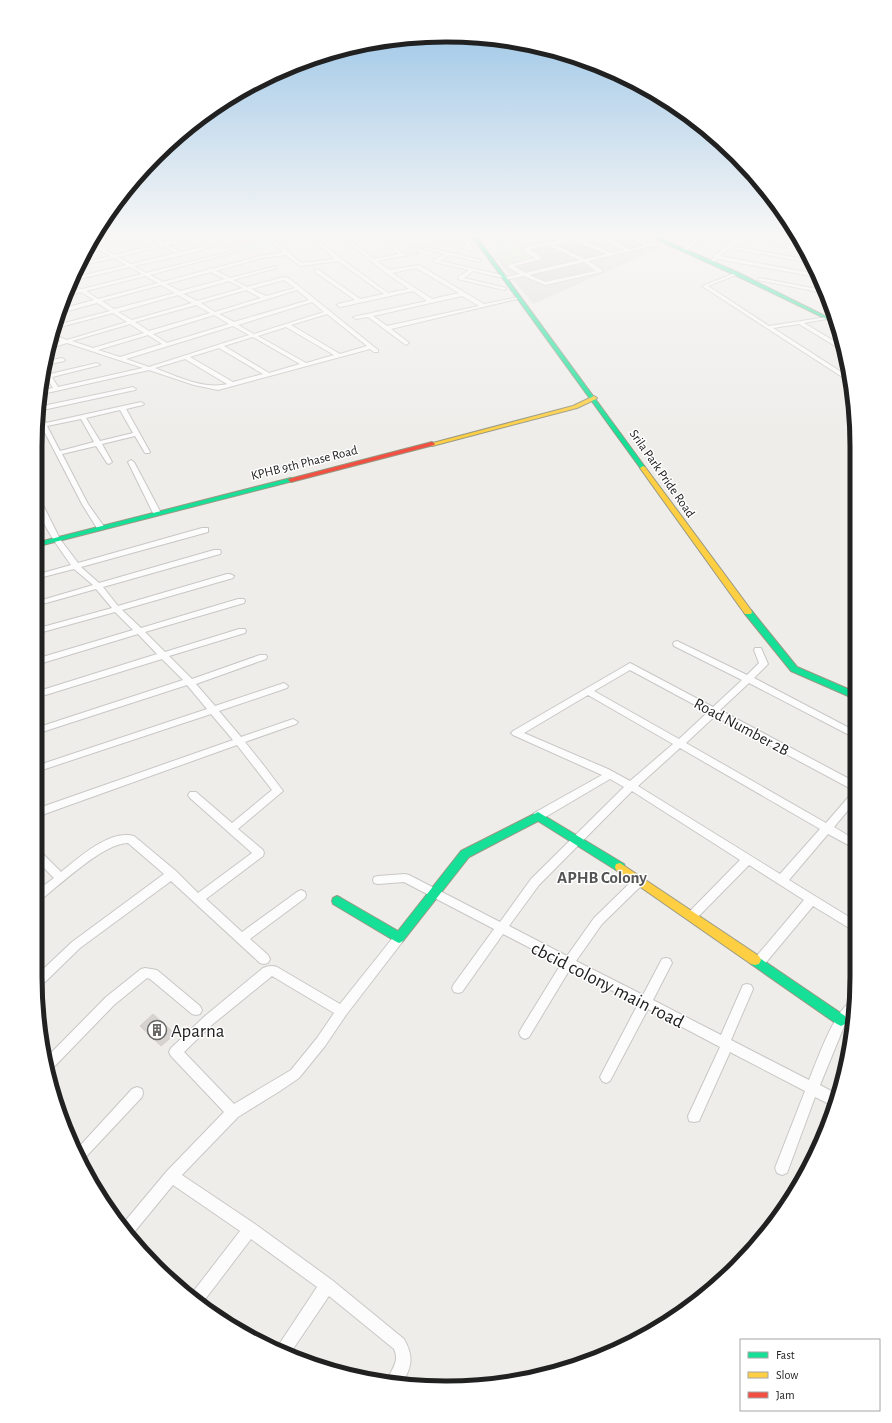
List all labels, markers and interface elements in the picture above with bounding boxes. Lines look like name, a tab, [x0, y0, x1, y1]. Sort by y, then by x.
street label: Srila Park Pride Road	[627, 428, 697, 520]
street label: KPHB 9th Phase Road	[250, 444, 359, 483]
street label: Road Number 2B	[691, 695, 792, 759]
district label: APHB Colony	[557, 869, 647, 887]
street label: cbcid colony main road	[528, 939, 687, 1032]
building icon: Aparna	[146, 1019, 168, 1041]
place label: Aparna	[171, 1022, 225, 1041]
legend	[740, 1339, 880, 1411]
text: Fast	[776, 1349, 795, 1361]
text: Slow	[776, 1369, 798, 1381]
text: Jam	[776, 1389, 795, 1401]

